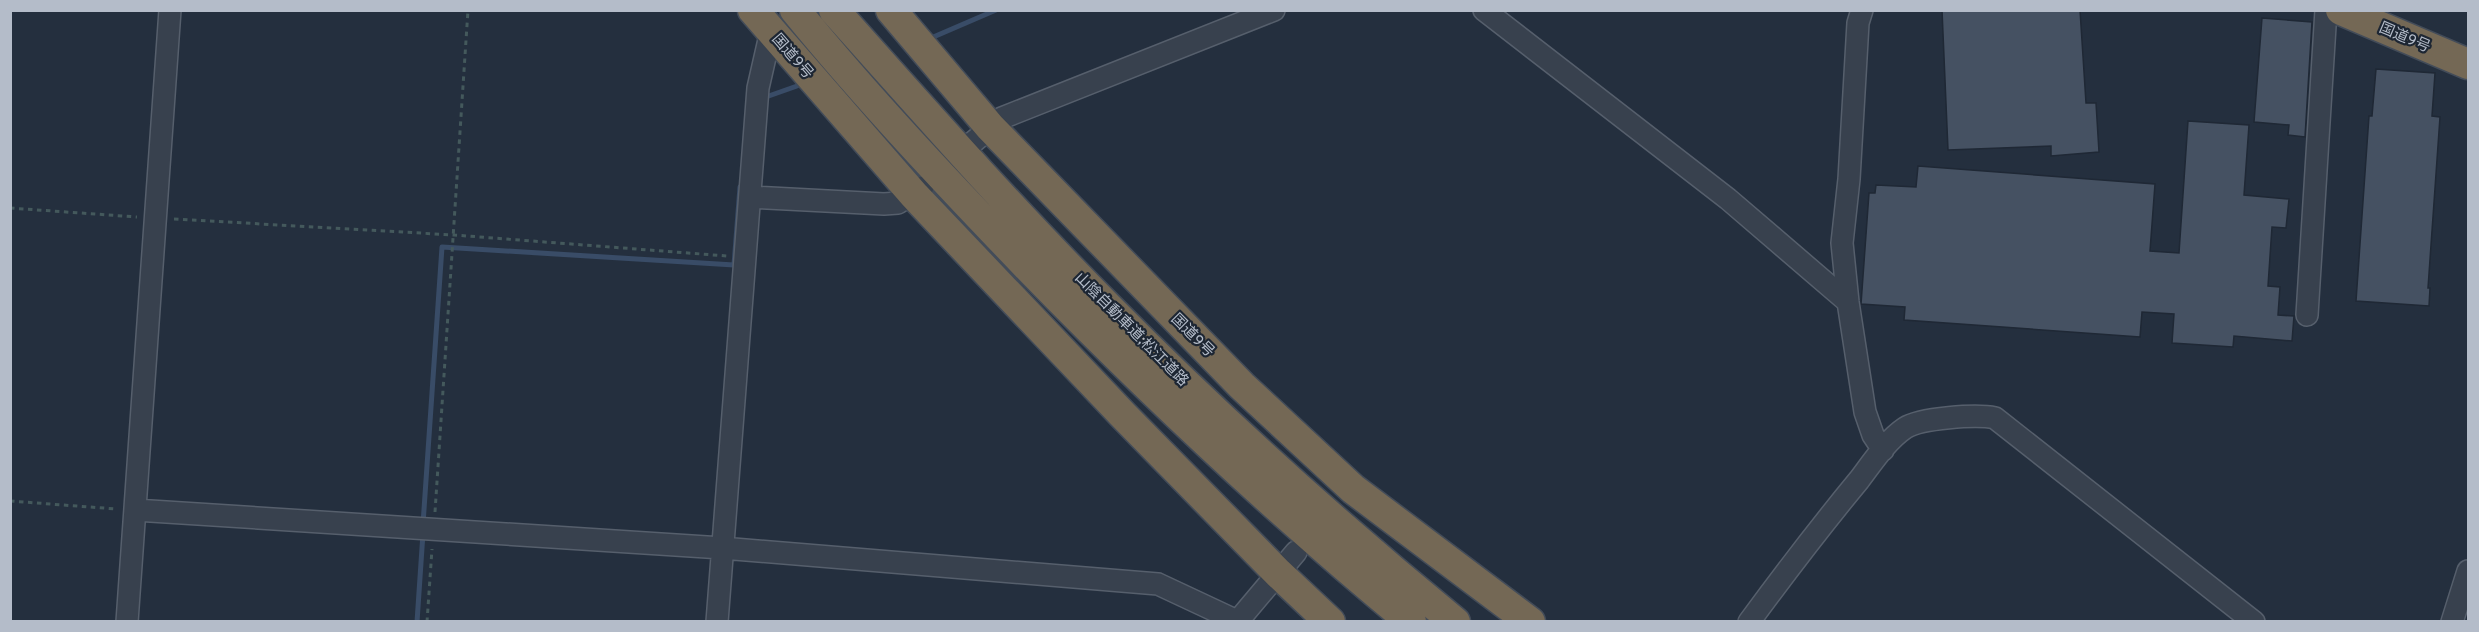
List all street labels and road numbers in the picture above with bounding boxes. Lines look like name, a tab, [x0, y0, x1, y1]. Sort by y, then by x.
street label: 国道9号	[2376, 19, 2433, 58]
street label: 国道9号	[767, 30, 817, 84]
street label: 山陰自動車道;松江道路	[1070, 269, 1192, 391]
street label: 国道9号	[1166, 310, 1218, 362]

